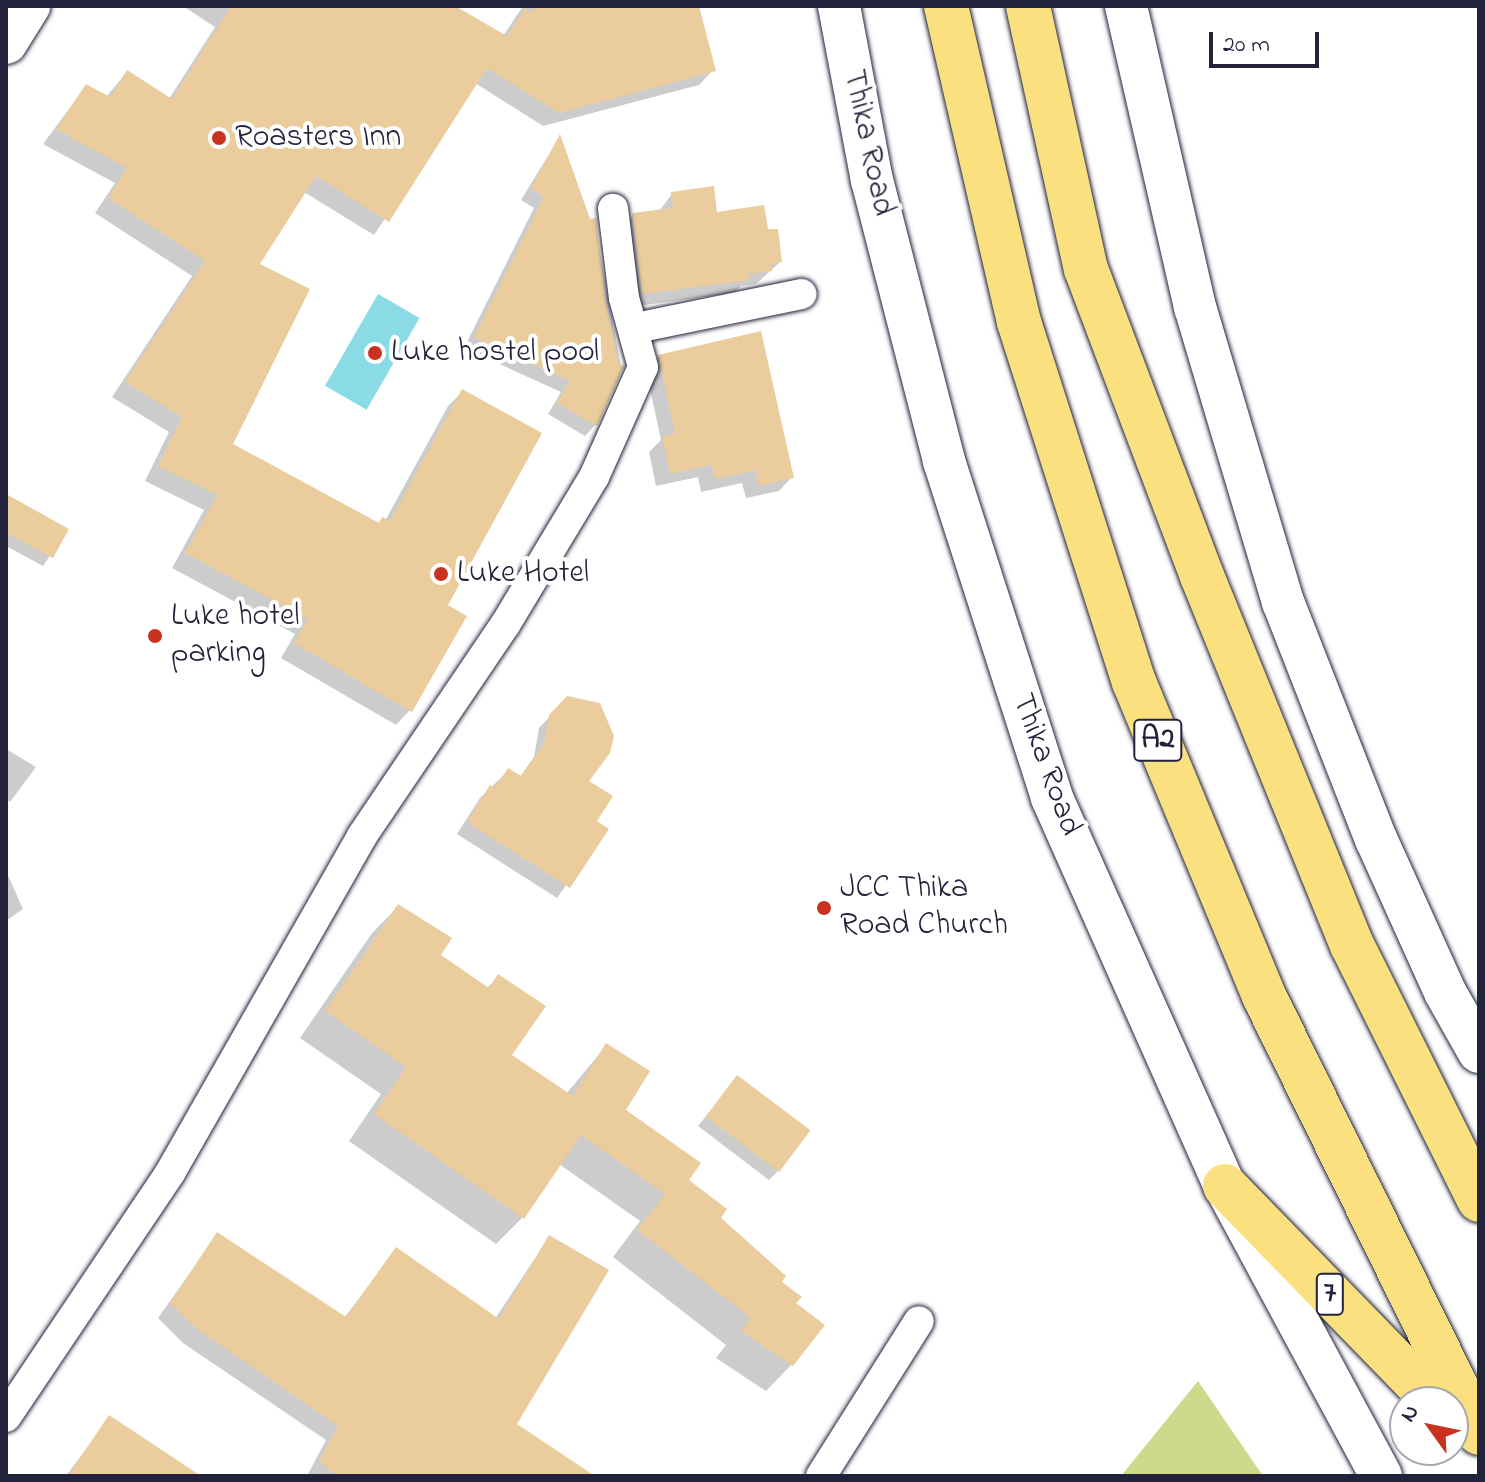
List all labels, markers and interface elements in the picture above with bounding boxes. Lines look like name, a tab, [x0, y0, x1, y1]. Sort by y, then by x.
scale bar	[1213, 16, 1323, 66]
text: 20 m	[1223, 28, 1270, 63]
street label: Thika Road	[833, 67, 901, 219]
place label: Roasters Inn	[235, 119, 401, 157]
marker: Roasters Inn	[210, 129, 228, 147]
place label: Luke hostel pool	[391, 334, 599, 372]
marker: Luke hostel pool	[366, 344, 384, 362]
place label: Luke Hotel	[457, 555, 589, 593]
marker: Luke Hotel	[432, 565, 450, 583]
place label: Luke hotel parking	[171, 599, 300, 674]
marker: Luke hotel parking	[146, 627, 164, 645]
street label: Thika Road	[1002, 689, 1088, 841]
road number: A2	[1132, 714, 1184, 766]
place label: JCC Thika Road Church	[840, 871, 1008, 946]
marker: JCC Thika Road Church	[815, 899, 833, 917]
road number: 7	[1314, 1268, 1346, 1320]
north arrow	[1389, 1386, 1469, 1466]
text: N	[1393, 1399, 1428, 1429]

